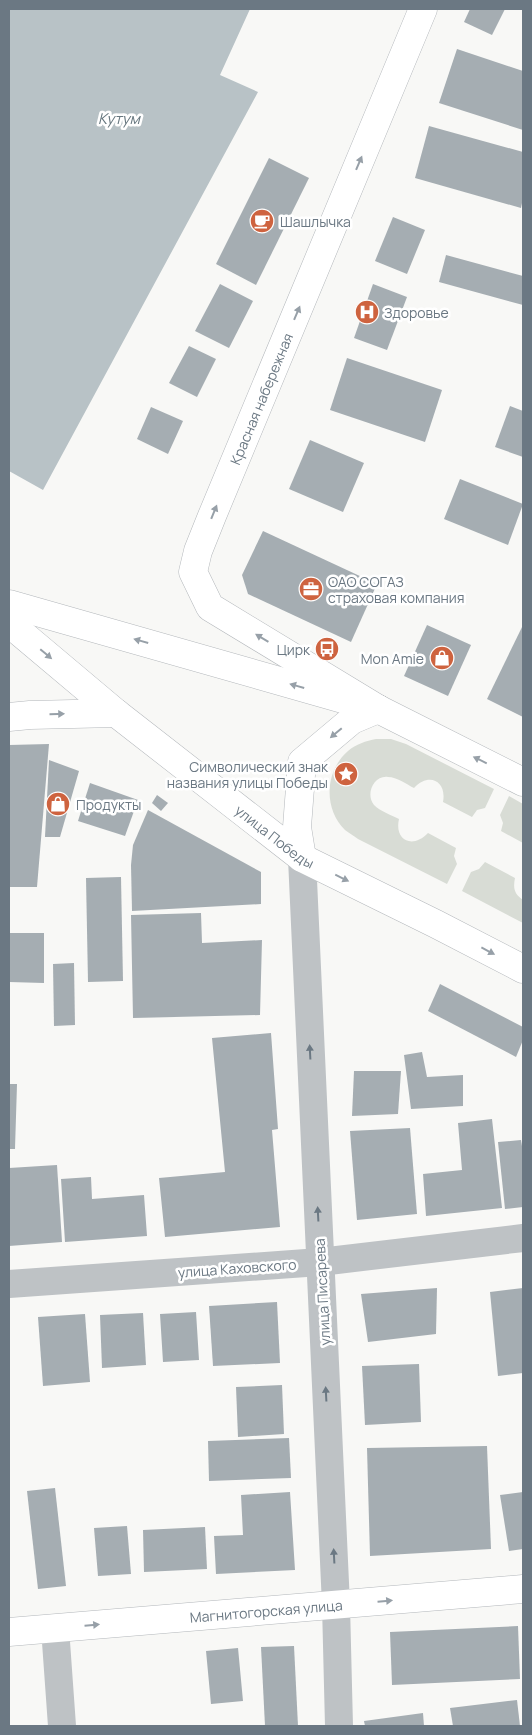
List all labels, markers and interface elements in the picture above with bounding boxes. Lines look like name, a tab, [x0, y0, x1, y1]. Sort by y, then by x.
water label: Кутум	[98, 108, 142, 129]
one-way arrow	[355, 155, 363, 170]
cafe icon: Шашлычка	[249, 208, 275, 234]
place label: Шашлычка	[280, 212, 351, 231]
hospital icon: Здоровье	[354, 299, 380, 325]
place label: Здоровье	[384, 303, 449, 322]
one-way arrow	[293, 306, 301, 320]
street label: Красная набережная	[225, 330, 297, 467]
one-way arrow	[210, 504, 218, 519]
place label: ОАО СОГАЗ страховая компания	[328, 572, 464, 607]
office icon: ОАО СОГАЗ страховая компания	[298, 576, 324, 602]
one-way arrow	[255, 633, 268, 643]
bus stop icon: Цирк	[314, 636, 340, 662]
one-way arrow	[133, 637, 148, 645]
place label: Цирк	[277, 640, 311, 659]
shop icon: Mon Amie	[429, 645, 455, 671]
one-way arrow	[40, 648, 52, 659]
place label: Mon Amie	[361, 649, 424, 668]
one-way arrow	[290, 682, 305, 690]
one-way arrow	[50, 710, 66, 718]
one-way arrow	[330, 728, 343, 739]
one-way arrow	[472, 756, 487, 764]
place label: Символический знак названия улицы Победы	[167, 757, 329, 792]
place icon: Символический знак названия улицы Победы	[333, 761, 359, 787]
shop icon: Продукты	[45, 791, 71, 817]
place label: Продукты	[76, 795, 141, 814]
street label: улица Победы	[232, 800, 317, 872]
one-way arrow	[335, 874, 350, 882]
one-way arrow	[480, 947, 495, 955]
one-way arrow	[306, 1044, 314, 1060]
one-way arrow	[314, 1206, 322, 1222]
street label: улица Писарева	[310, 1238, 334, 1346]
street label: улица Каховского	[177, 1254, 297, 1282]
one-way arrow	[322, 1386, 330, 1402]
one-way arrow	[330, 1548, 338, 1564]
street label: Магнитогорская улица	[189, 1595, 343, 1626]
one-way arrow	[377, 1597, 393, 1605]
one-way arrow	[85, 1621, 101, 1629]

